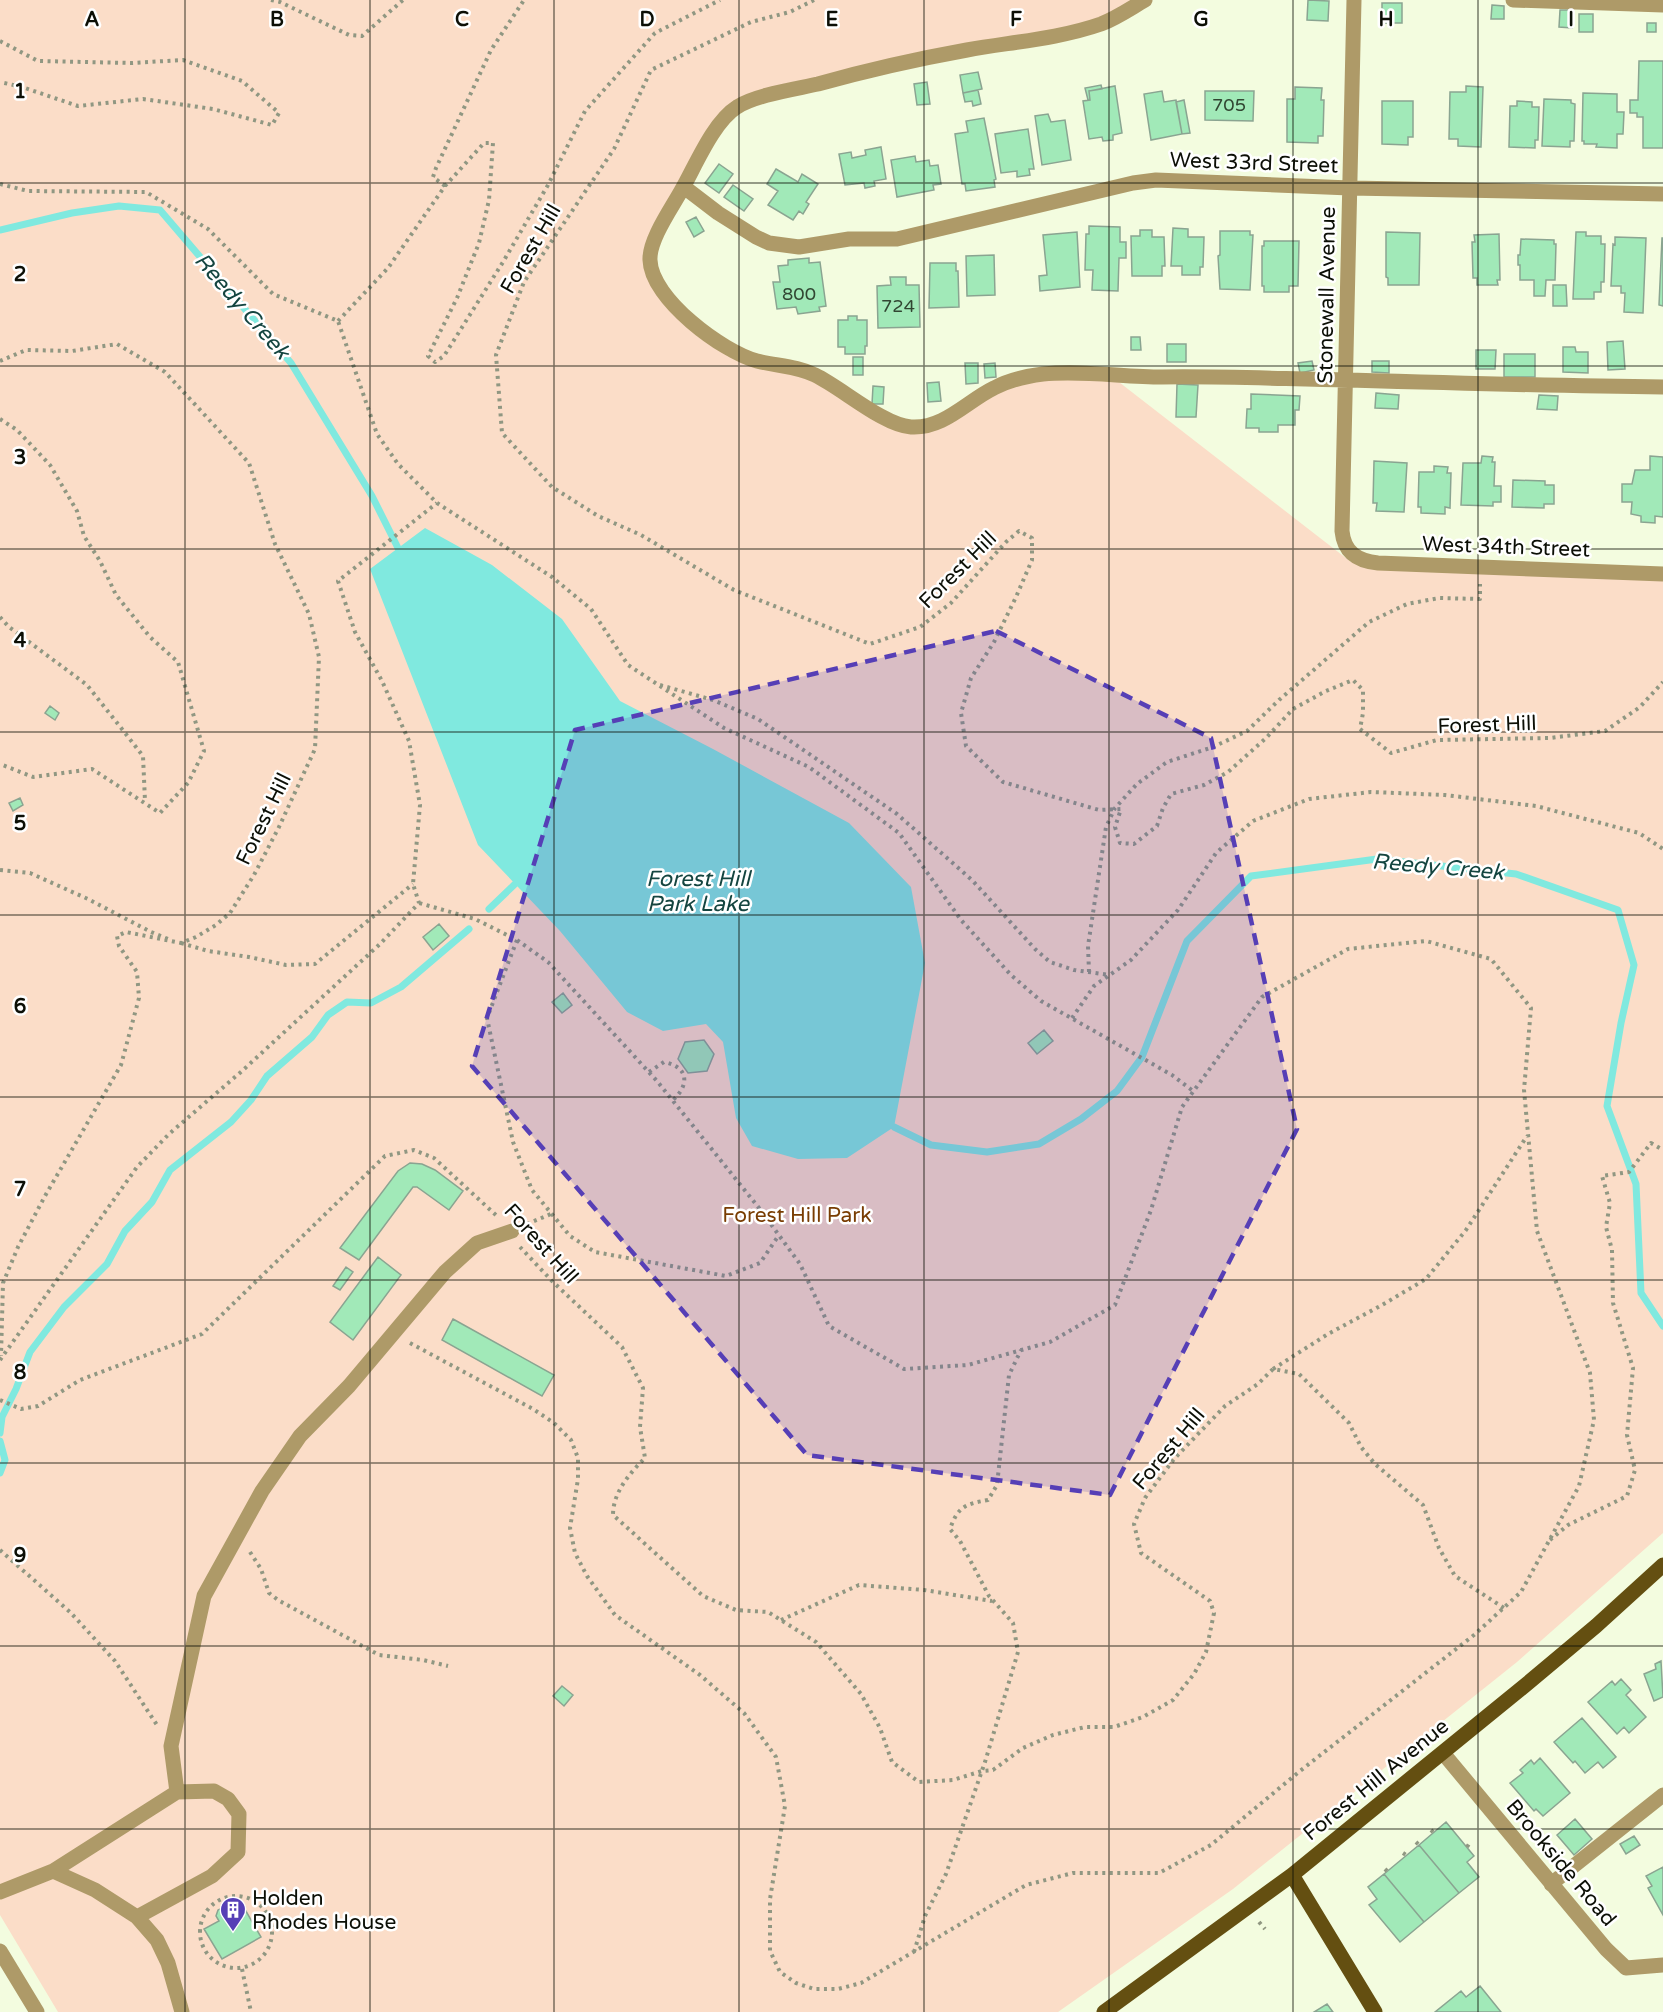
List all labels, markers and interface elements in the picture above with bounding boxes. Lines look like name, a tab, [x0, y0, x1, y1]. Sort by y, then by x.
text: A	[85, 8, 100, 32]
text: B	[270, 8, 284, 32]
text: C	[455, 8, 469, 32]
text: D	[639, 8, 655, 32]
text: E	[826, 8, 839, 32]
text: F	[1010, 8, 1022, 32]
text: G	[1193, 8, 1209, 32]
text: H	[1378, 8, 1394, 32]
text: I	[1568, 8, 1574, 32]
text: 1	[14, 80, 26, 104]
house number: 705	[1212, 94, 1246, 116]
street label: West 33rd Street	[1169, 148, 1339, 178]
street label: Forest Hill	[495, 200, 567, 298]
street label: Stonewall Avenue	[1313, 206, 1341, 384]
water label: Reedy Creek	[189, 248, 296, 366]
text: 2	[14, 263, 26, 287]
house number: 800	[782, 283, 816, 305]
house number: 724	[881, 295, 915, 317]
text: 3	[14, 446, 26, 470]
street label: Forest Hill	[914, 526, 1002, 614]
street label: West 34th Street	[1421, 532, 1591, 562]
text: 4	[14, 629, 27, 653]
street label: Forest Hill	[1437, 711, 1537, 739]
street label: Forest Hill	[231, 769, 297, 869]
text: 5	[14, 812, 26, 836]
water label: Reedy Creek	[1371, 848, 1507, 886]
water label: Forest Hill Park Lake	[646, 866, 752, 917]
text: 6	[14, 995, 26, 1019]
text: 7	[14, 1178, 26, 1202]
street label: Forest Hill	[499, 1199, 583, 1289]
park label: Forest Hill Park	[722, 1203, 872, 1228]
text: 8	[14, 1361, 26, 1385]
street label: Forest Hill	[1128, 1403, 1210, 1495]
text: 9	[14, 1544, 26, 1568]
street label: Forest Hill Avenue	[1298, 1714, 1454, 1846]
street label: Brookside Road	[1501, 1795, 1621, 1931]
place label: Holden Rhodes House	[252, 1886, 396, 1935]
building icon: Holden Rhodes House	[218, 1895, 248, 1933]

